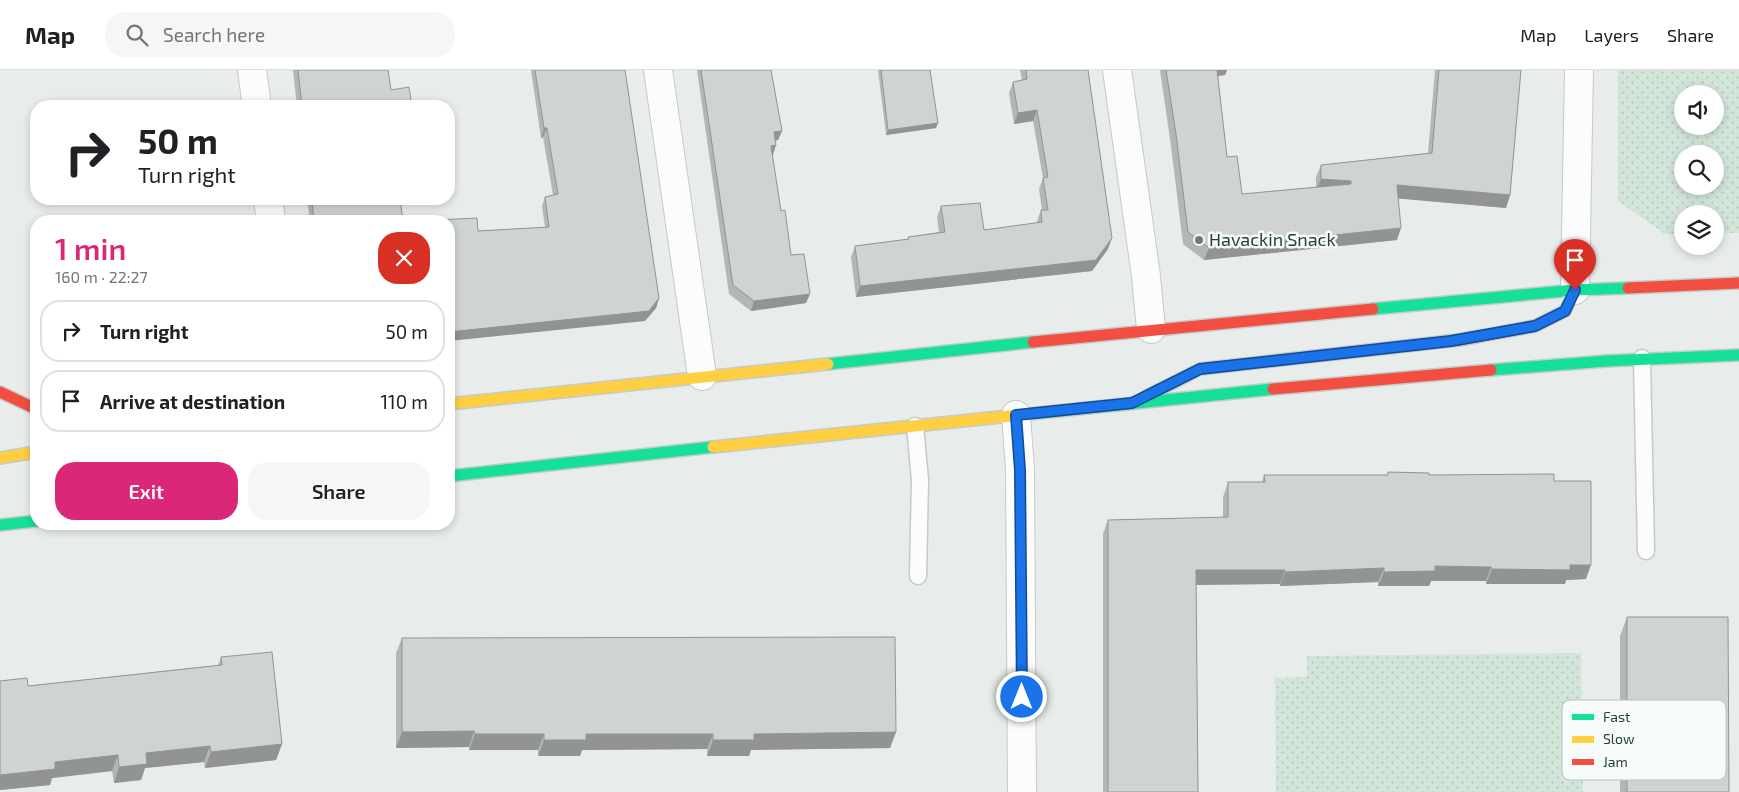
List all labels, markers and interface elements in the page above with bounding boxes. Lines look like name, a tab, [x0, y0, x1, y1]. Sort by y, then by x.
search box	[105, 12, 455, 57]
text: Map	[25, 20, 75, 49]
icon: search	[123, 21, 151, 49]
text: Search here	[163, 23, 265, 46]
text: Map	[1520, 24, 1556, 46]
text: Layers	[1584, 24, 1639, 46]
text: Share	[1667, 24, 1714, 46]
map controls	[1674, 85, 1724, 255]
button: sound	[1674, 85, 1724, 135]
text: 50 m	[138, 119, 218, 161]
icon: right	[55, 120, 120, 185]
button: search	[1674, 145, 1724, 195]
text: Turn right	[138, 161, 236, 187]
button: layers	[1674, 205, 1724, 255]
place label: Havackin Snack	[1209, 228, 1336, 250]
text: 1 min	[55, 230, 126, 266]
button: close	[378, 232, 430, 284]
marker: Havackin Snack	[1193, 234, 1205, 246]
pin	[1554, 239, 1596, 290]
icon: arrive	[1561, 246, 1589, 274]
text: 160 m · 22:27	[55, 267, 148, 286]
icon: right	[57, 317, 85, 345]
text: Turn right	[100, 320, 188, 343]
text: 50 m	[385, 320, 428, 343]
icon: arrive	[57, 387, 85, 415]
text: Arrive at destination	[100, 390, 285, 413]
text: 110 m	[381, 390, 428, 413]
button: Exit	[55, 462, 238, 520]
button: Share	[248, 462, 430, 520]
position arrow	[995, 670, 1047, 722]
legend	[1562, 700, 1726, 780]
text: Fast	[1603, 708, 1630, 725]
text: Slow	[1603, 730, 1635, 747]
text: Jam	[1603, 753, 1628, 770]

